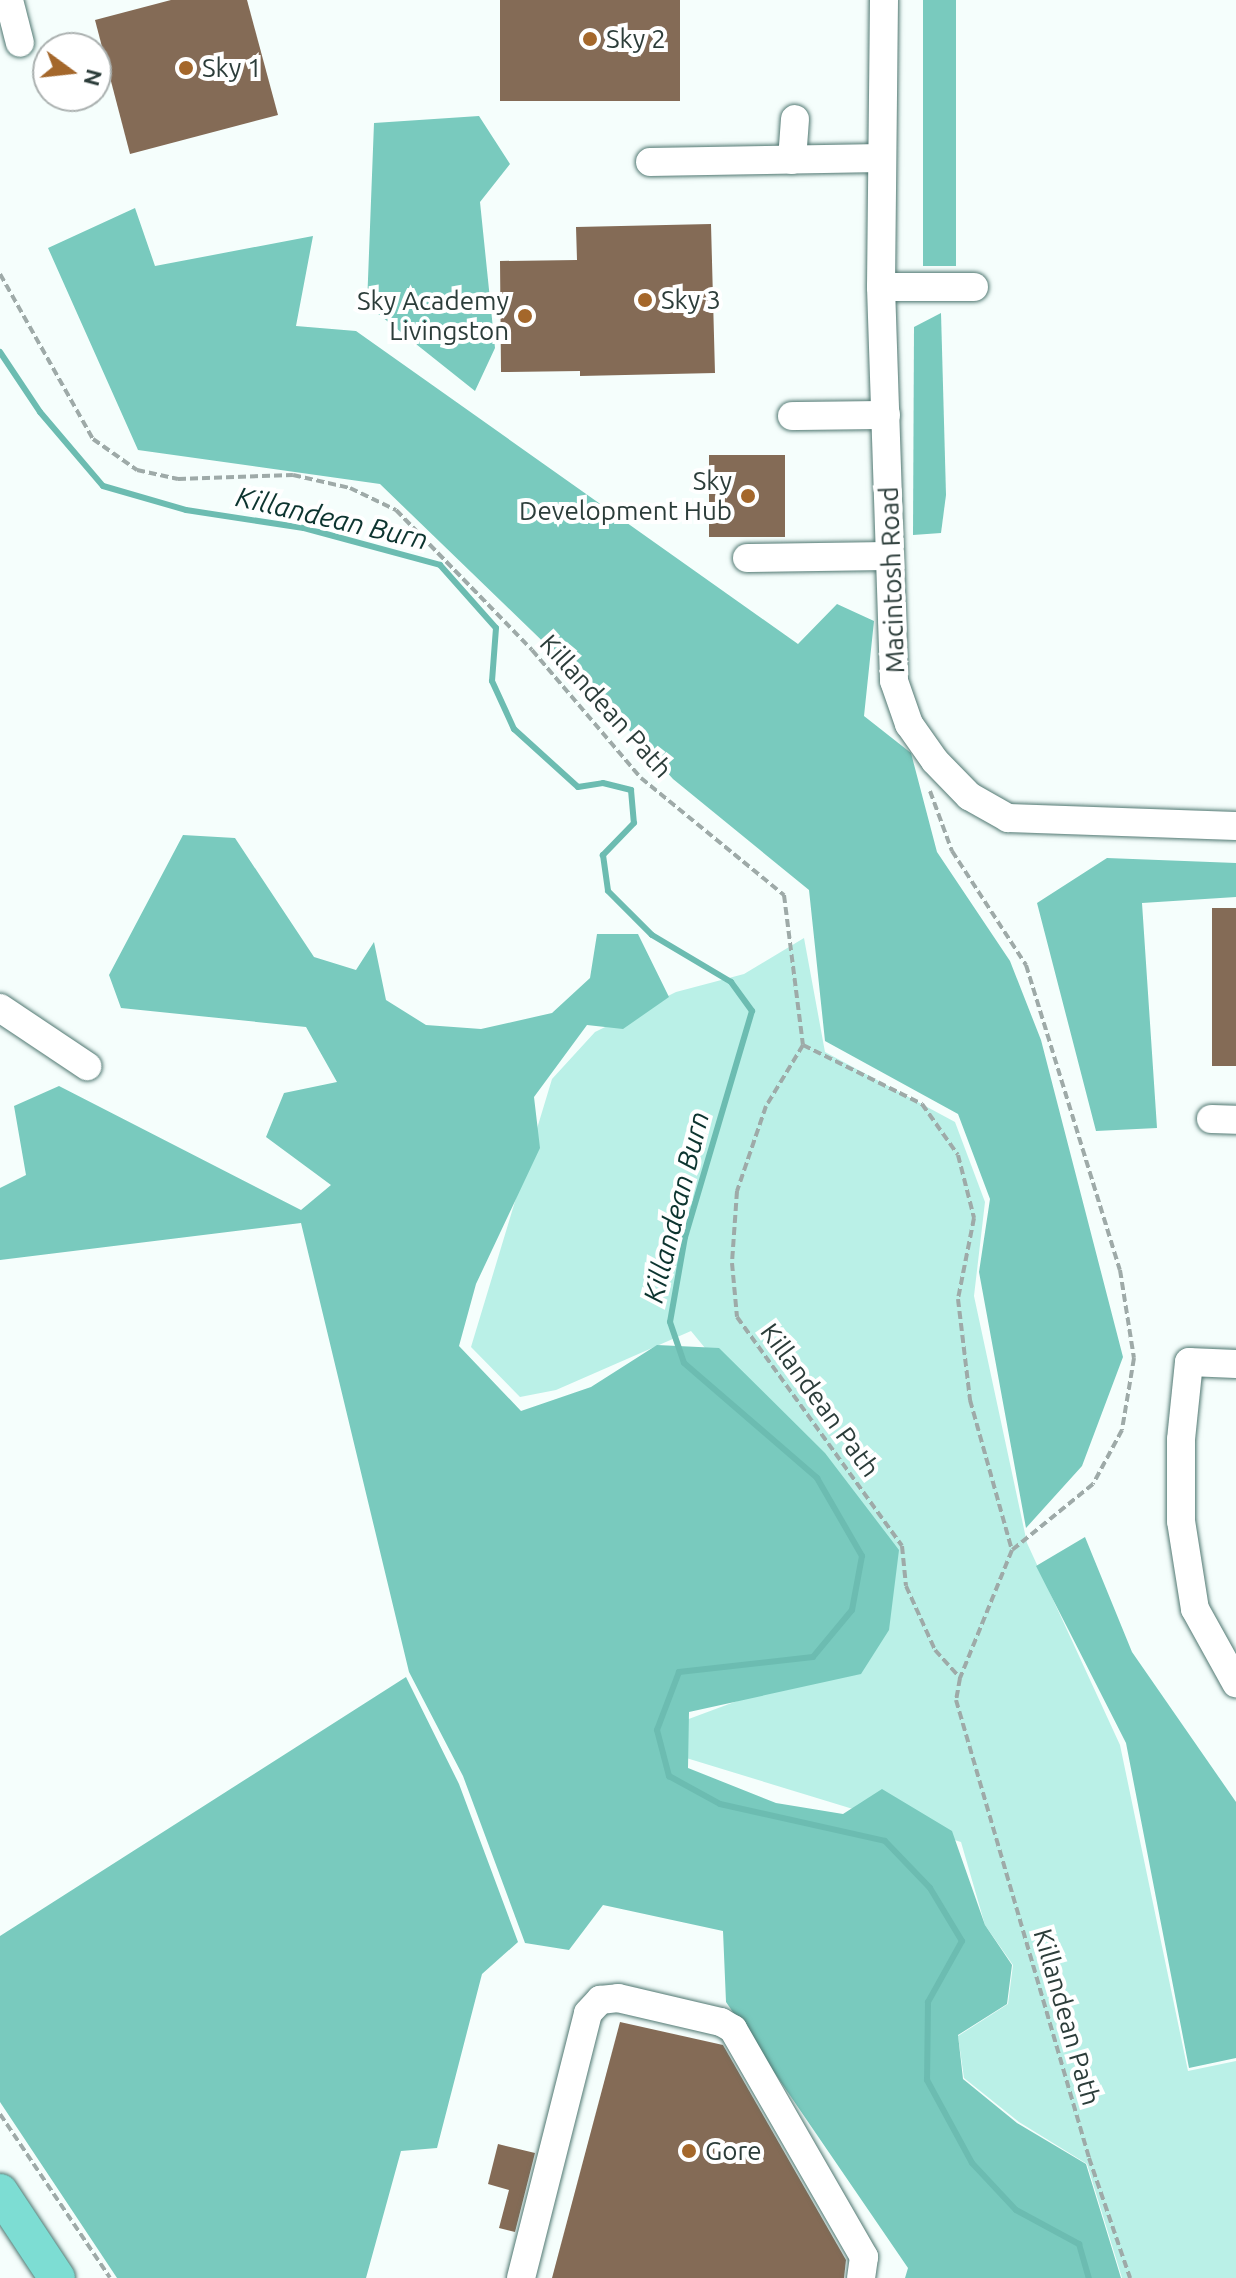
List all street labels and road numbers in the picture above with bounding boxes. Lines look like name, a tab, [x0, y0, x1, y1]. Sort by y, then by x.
street label: Macintosh Road	[873, 486, 911, 674]
street label: Killandean Path	[534, 628, 678, 784]
street label: Killandean Path	[754, 1317, 886, 1483]
street label: Killandean Path	[1027, 1925, 1107, 2109]

